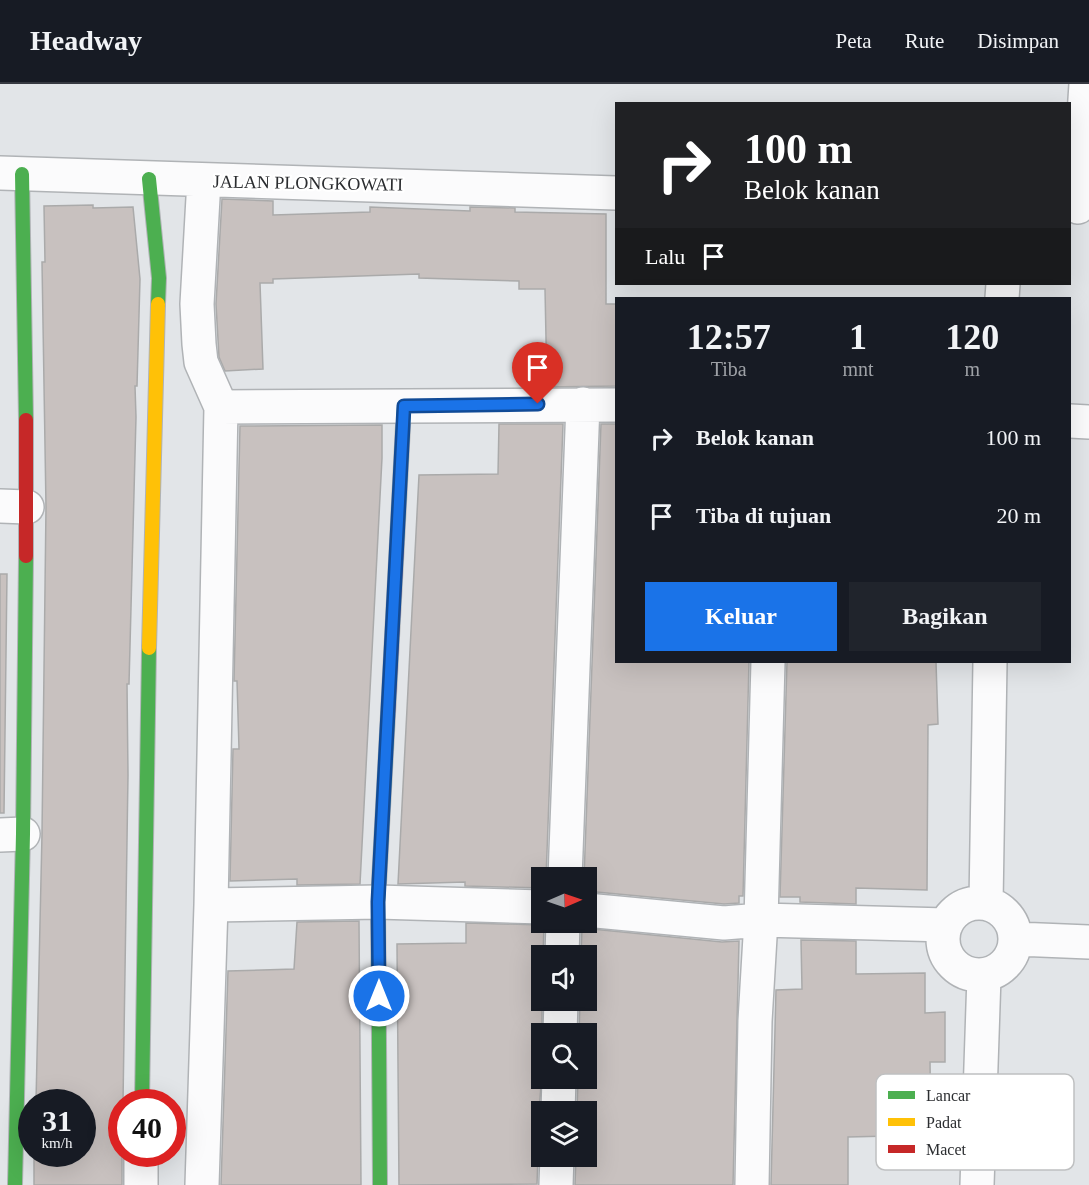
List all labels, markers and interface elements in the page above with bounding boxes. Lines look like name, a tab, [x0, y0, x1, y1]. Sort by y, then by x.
text: Headway	[30, 25, 142, 56]
text: Peta	[836, 29, 872, 53]
text: Rute	[905, 29, 944, 53]
text: Disimpan	[977, 29, 1059, 53]
icon: right	[645, 126, 723, 204]
text: 100 m	[744, 126, 853, 172]
street label: JALAN PLONGKOWATI	[213, 171, 403, 195]
text: Belok kanan	[744, 175, 880, 205]
icon: arrive	[697, 240, 730, 273]
text: Lalu	[645, 244, 685, 269]
text: 12:57	[687, 317, 771, 357]
text: 1	[849, 317, 867, 357]
text: 120	[945, 317, 999, 357]
pin	[512, 342, 563, 404]
icon: arrive	[521, 351, 554, 384]
text: Tiba	[711, 358, 747, 380]
text: mnt	[842, 358, 874, 380]
text: m	[965, 358, 980, 380]
icon: right	[645, 422, 678, 455]
text: Belok kanan	[696, 425, 814, 450]
text: 100 m	[985, 425, 1041, 450]
icon: arrive	[645, 500, 678, 533]
text: Tiba di tujuan	[696, 503, 831, 528]
text: 20 m	[996, 503, 1041, 528]
button: Keluar	[645, 582, 837, 651]
button: Bagikan	[849, 582, 1041, 651]
north arrow	[531, 867, 597, 933]
map controls	[531, 867, 597, 1167]
button: sound	[531, 945, 597, 1011]
position arrow	[347, 964, 411, 1028]
button: search	[531, 1023, 597, 1089]
legend	[876, 1074, 1074, 1170]
text: Lancar	[926, 1087, 971, 1104]
speed limit sign: 40	[108, 1089, 186, 1167]
button: layers	[531, 1101, 597, 1167]
text: 31	[42, 1104, 72, 1137]
text: Padat	[926, 1114, 962, 1131]
text: km/h	[42, 1135, 72, 1151]
text: Macet	[926, 1141, 967, 1158]

